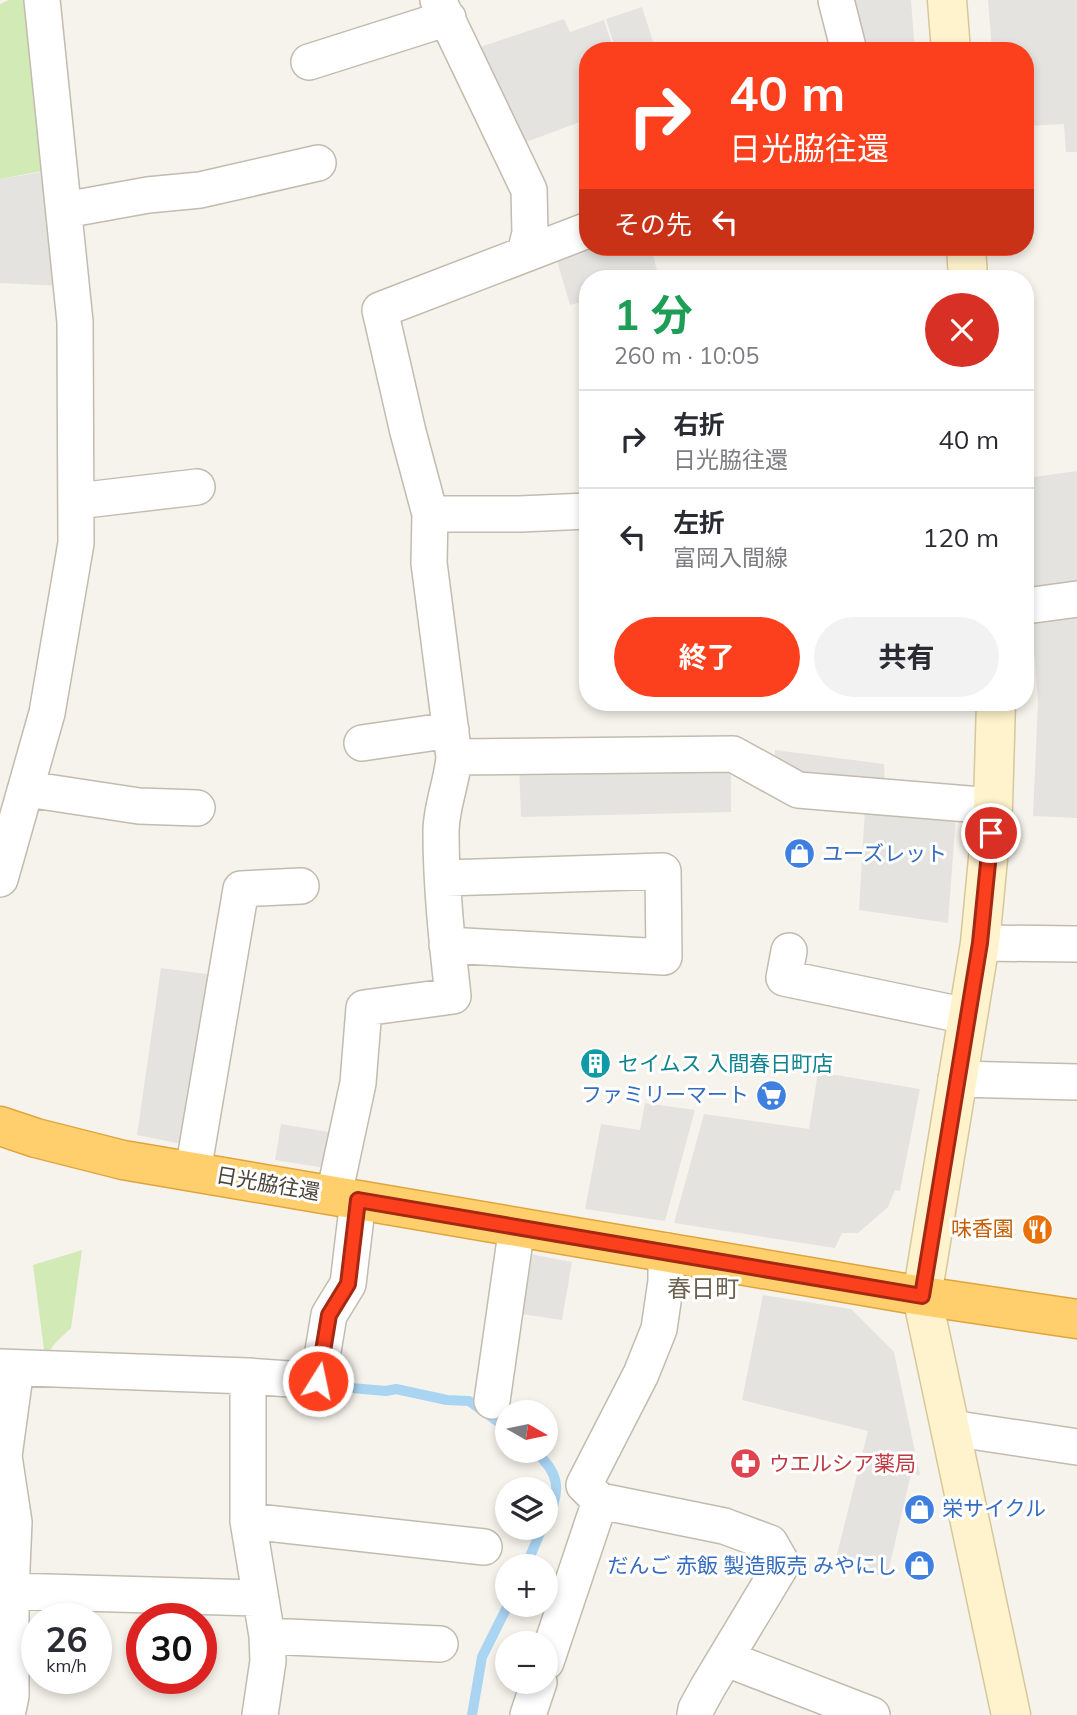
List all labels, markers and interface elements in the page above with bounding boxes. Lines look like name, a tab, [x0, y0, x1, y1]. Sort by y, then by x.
text: 40 m	[729, 62, 845, 123]
icon: right	[614, 70, 705, 161]
text: 日光脇往還	[729, 128, 889, 168]
icon: left	[706, 203, 744, 241]
text: その先	[614, 208, 692, 241]
text: 1 分	[614, 288, 693, 341]
button: close	[925, 293, 999, 367]
text: 260 m · 10:05	[614, 341, 759, 370]
text: 右折	[673, 408, 725, 441]
icon: right	[614, 420, 652, 458]
text: 40 m	[938, 423, 999, 456]
text: 日光脇往還	[673, 445, 788, 474]
text: 左折	[673, 506, 725, 539]
icon: left	[614, 518, 652, 556]
text: 120 m	[923, 521, 999, 554]
text: 富岡入間線	[673, 543, 788, 572]
button: 終了	[614, 617, 800, 697]
button: 共有	[814, 617, 999, 697]
pin	[961, 803, 1021, 863]
icon: arrive	[972, 814, 1010, 852]
shop icon: ユーズレット	[782, 837, 816, 871]
place label: ユーズレット	[822, 840, 947, 866]
building icon: セイムス 入間春日町店	[578, 1047, 612, 1081]
place label: セイムス 入間春日町店	[618, 1050, 833, 1076]
supermarket icon: ファミリーマート	[755, 1078, 789, 1112]
place label: ファミリーマート	[581, 1081, 749, 1107]
street label: 日光脇往還	[214, 1161, 322, 1205]
restaurant icon: 味香園	[1020, 1212, 1054, 1246]
place label: 味香園	[951, 1215, 1014, 1241]
district label: 春日町	[667, 1273, 739, 1303]
position arrow	[281, 1344, 355, 1418]
north arrow	[495, 1400, 558, 1463]
map controls	[495, 1400, 558, 1694]
pharmacy icon: ウエルシア薬局	[729, 1447, 763, 1481]
place label: ウエルシア薬局	[769, 1450, 916, 1476]
button: layers	[495, 1477, 558, 1540]
shop icon: 栄サイクル	[902, 1492, 936, 1526]
place label: 栄サイクル	[942, 1495, 1046, 1521]
shop icon: だんご 赤飯 製造販売 みやにし	[903, 1549, 937, 1583]
place label: だんご 赤飯 製造販売 みやにし	[608, 1552, 897, 1578]
button: +	[495, 1554, 558, 1617]
speed limit sign: 30	[126, 1603, 217, 1694]
text: 26	[45, 1617, 88, 1661]
button: −	[495, 1631, 558, 1694]
text: km/h	[46, 1654, 87, 1677]

